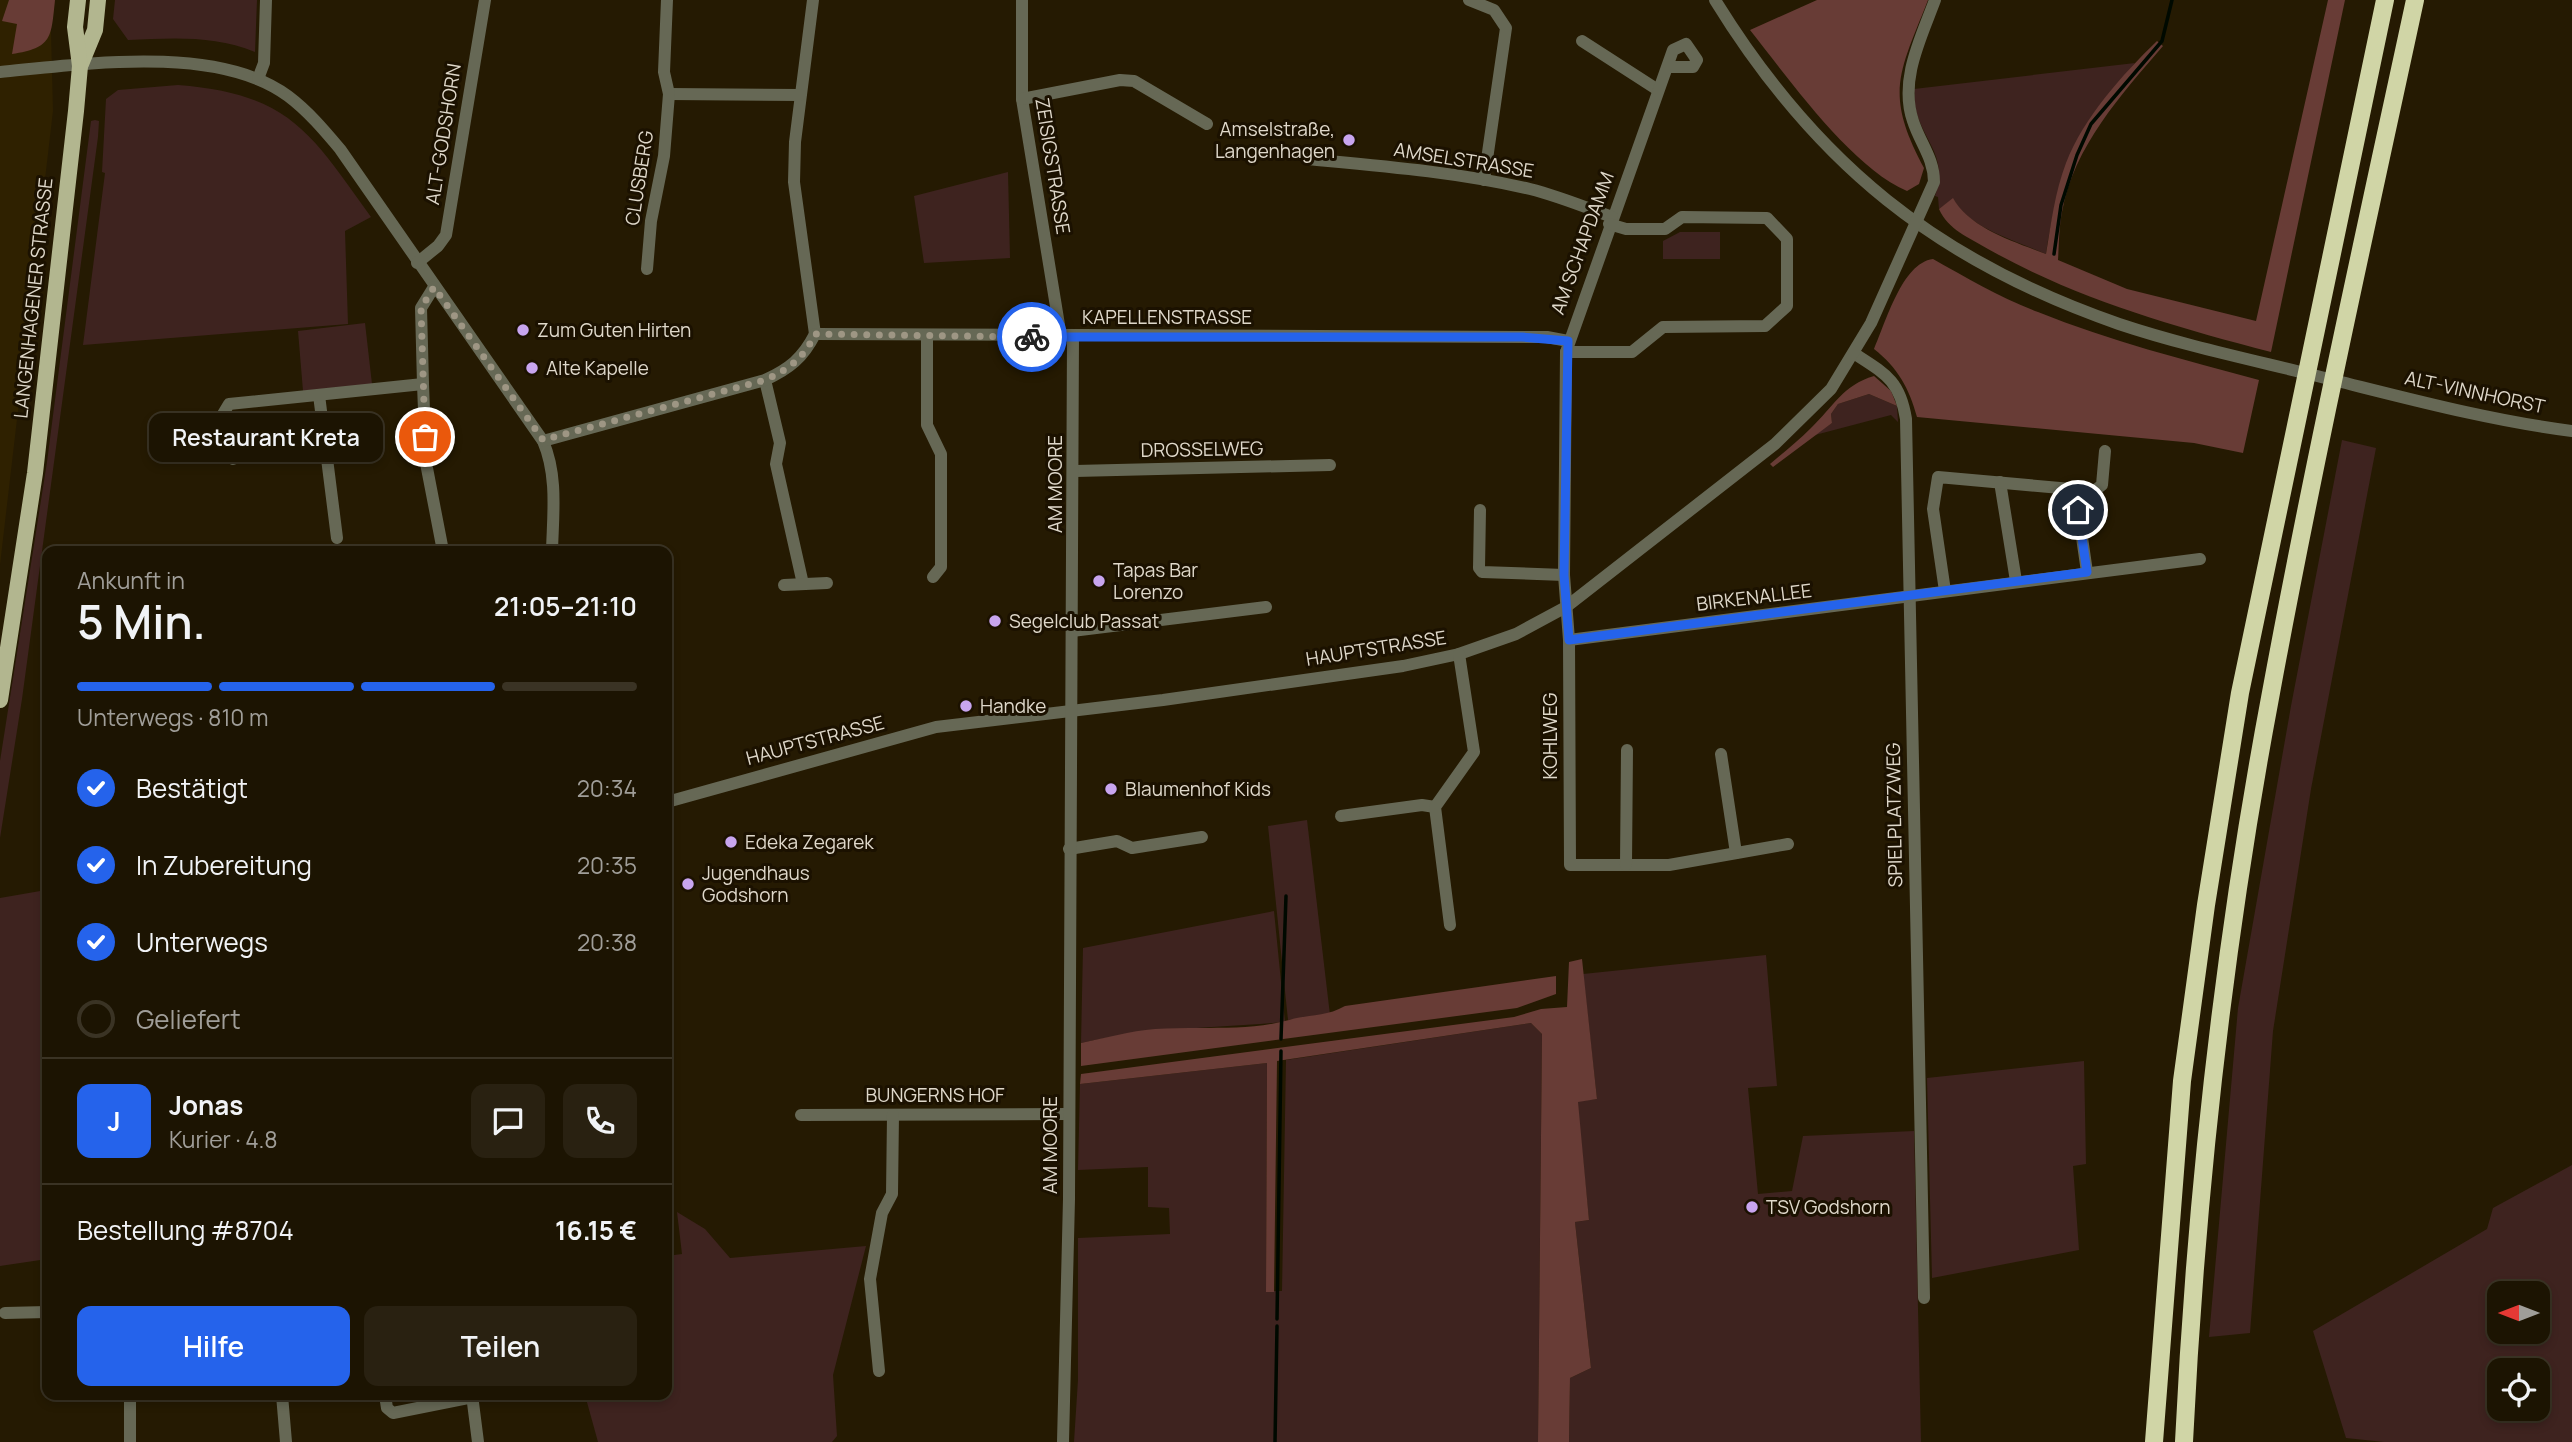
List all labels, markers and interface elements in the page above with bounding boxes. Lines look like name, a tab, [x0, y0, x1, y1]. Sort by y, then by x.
street label: ALT-GODSHORN	[419, 62, 467, 206]
street label: ZEISIGSTRASSE	[1029, 96, 1077, 236]
place label: Amselstraße, Langenhagen	[1215, 116, 1335, 164]
street label: CLUSBERG	[619, 129, 659, 227]
marker: Amselstraße, Langenhagen	[1341, 132, 1357, 148]
street label: AMSELSTRASSE	[1392, 136, 1536, 184]
street label: AM SCHAPDAMM	[1544, 168, 1620, 318]
street label: LANGENHAGENER STRASSE	[7, 176, 59, 420]
courier	[997, 302, 1067, 372]
street label: KAPELLENSTRASSE	[1082, 304, 1252, 330]
place label: Zum Guten Hirten	[537, 317, 691, 343]
icon: bike	[1013, 318, 1051, 356]
marker: Zum Guten Hirten	[515, 322, 531, 338]
place label: Alte Kapelle	[546, 355, 649, 381]
marker: Alte Kapelle	[524, 360, 540, 376]
street label: ALT-VINNHORST	[2402, 364, 2548, 420]
pin	[395, 407, 455, 467]
callout: Restaurant Kreta	[148, 412, 383, 462]
icon: bag	[406, 418, 444, 456]
text: Restaurant Kreta	[172, 421, 360, 453]
street label: AM MOORE	[1042, 435, 1068, 533]
street label: DROSSELWEG	[1140, 435, 1264, 463]
pin	[2048, 480, 2108, 540]
icon: home	[2059, 491, 2097, 529]
place label: Tapas Bar Lorenzo	[1113, 557, 1198, 605]
text: Ankunft in	[77, 564, 185, 596]
marker: Tapas Bar Lorenzo	[1091, 573, 1107, 589]
street label: BIRKENALLEE	[1695, 577, 1813, 617]
text: 21:05–21:10	[494, 588, 637, 624]
text: 5 Min.	[77, 590, 206, 653]
place label: Segelclub Passat	[1009, 608, 1159, 634]
marker: Segelclub Passat	[987, 613, 1003, 629]
street label: HAUPTSTRASSE	[1304, 624, 1448, 672]
street label: KOHLWEG	[1537, 692, 1563, 780]
place label: Handke	[980, 693, 1046, 719]
marker: Handke	[958, 698, 974, 714]
text: Unterwegs · 810 m	[77, 701, 269, 733]
street label: HAUPTSTRASSE	[743, 709, 887, 771]
street label: SPIELPLATZWEG	[1880, 742, 1908, 888]
icon: check	[77, 769, 115, 807]
text: Bestätigt	[136, 770, 248, 806]
text: 20:34	[577, 772, 637, 804]
place label: Blaumenhof Kids	[1125, 776, 1271, 802]
marker: Blaumenhof Kids	[1103, 781, 1119, 797]
place label: Edeka Zegarek	[745, 829, 874, 855]
marker: Edeka Zegarek	[723, 834, 739, 850]
icon: check	[77, 846, 115, 884]
text: In Zubereitung	[136, 847, 312, 883]
text: 20:35	[577, 849, 637, 881]
place label: Jugendhaus Godshorn	[702, 860, 810, 908]
marker: Jugendhaus Godshorn	[680, 876, 696, 892]
icon: check	[77, 923, 115, 961]
text: Unterwegs	[136, 924, 268, 960]
text: 20:38	[577, 926, 637, 958]
text: Geliefert	[136, 1001, 241, 1037]
street label: BUNGERNS HOF	[865, 1082, 1005, 1108]
button: chat	[471, 1084, 545, 1158]
button: phone	[563, 1084, 637, 1158]
text: Jonas	[169, 1087, 243, 1123]
street label: AM MOORE	[1037, 1096, 1063, 1194]
text: J	[107, 1103, 121, 1139]
text: Kurier · 4.8	[169, 1123, 278, 1155]
place label: TSV Godshorn	[1766, 1194, 1890, 1220]
marker: TSV Godshorn	[1744, 1199, 1760, 1215]
text: Bestellung #8704	[77, 1212, 294, 1248]
text: 16.15 €	[555, 1212, 637, 1248]
north arrow	[2487, 1281, 2550, 1344]
map controls	[2487, 1281, 2550, 1421]
button: Hilfe	[77, 1306, 350, 1386]
button: Teilen	[364, 1306, 637, 1386]
button: locate	[2487, 1358, 2550, 1421]

